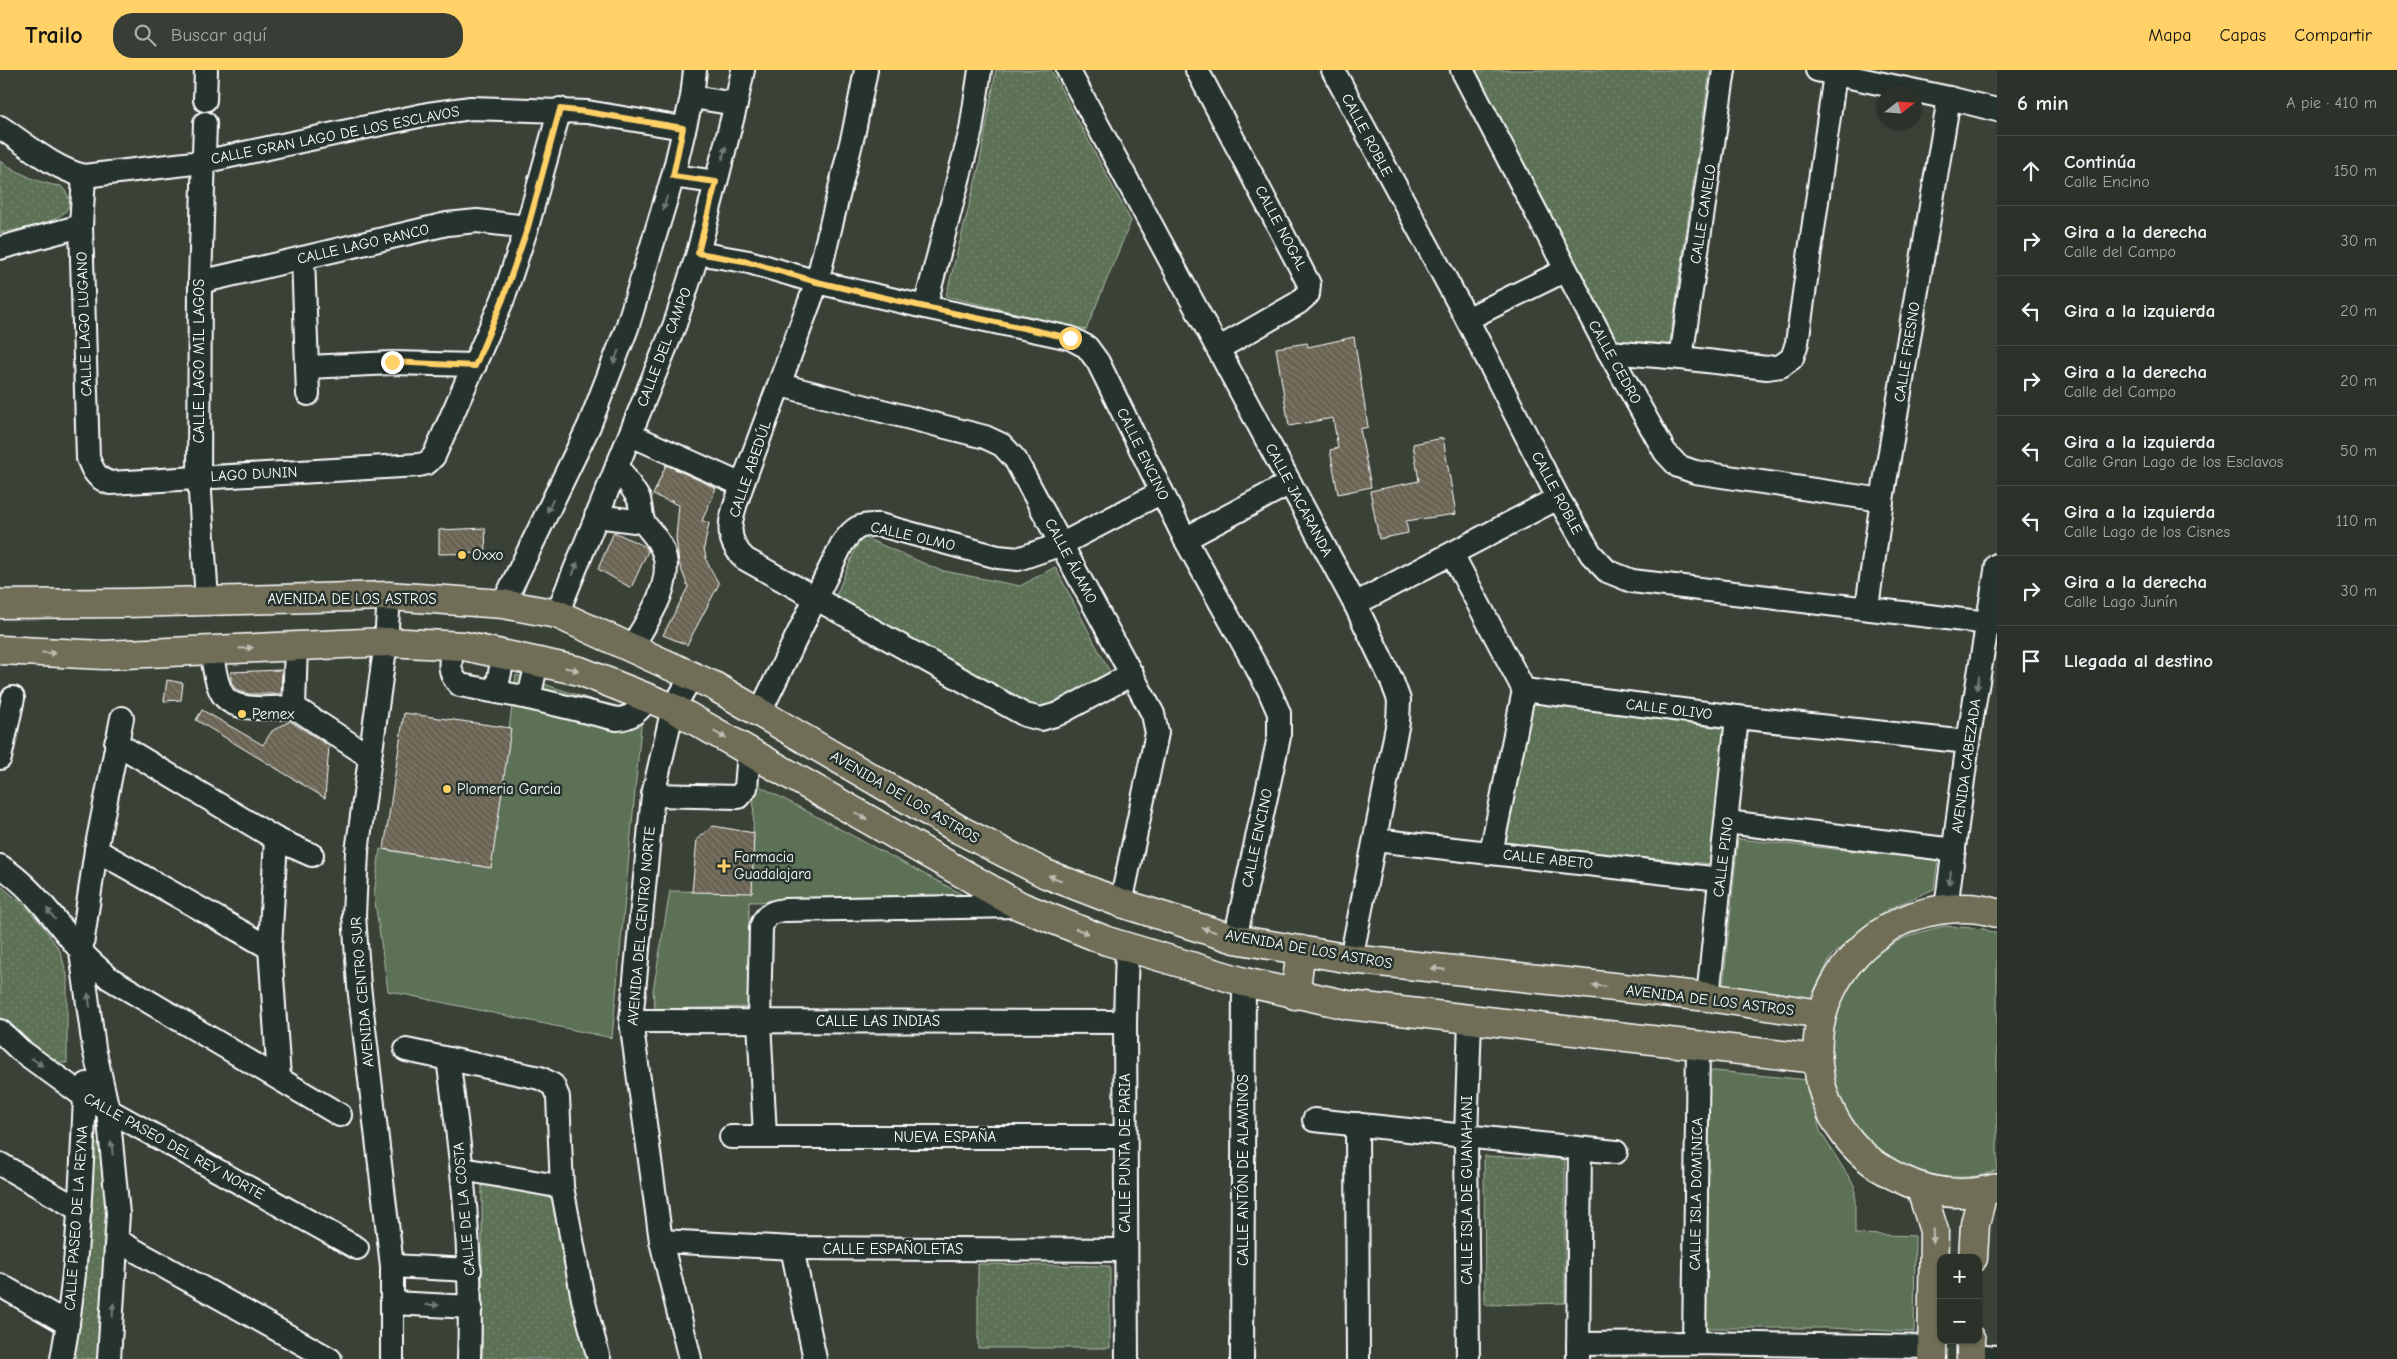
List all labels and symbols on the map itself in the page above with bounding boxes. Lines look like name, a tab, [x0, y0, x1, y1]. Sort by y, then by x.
north arrow	[1877, 85, 1922, 130]
street label: CALLE ROBLE	[1338, 90, 1396, 180]
street label: CALLE GRAN LAGO DE LOS ESCLAVOS	[209, 102, 461, 168]
one-way arrow	[720, 145, 728, 160]
street label: CALLE CANELO	[1686, 163, 1720, 265]
street label: CALLE NOGAL	[1251, 183, 1311, 274]
one-way arrow	[661, 195, 669, 210]
street label: CALLE LAGO RANCO	[295, 220, 431, 268]
street label: CALLE LAGO LUGANO	[72, 251, 96, 397]
street label: CALLE LAGO MIL LAGOS	[190, 279, 208, 443]
street label: CALLE DEL CAMPO	[633, 285, 695, 409]
street label: CALLE FRESNO	[1890, 301, 1924, 403]
street label: CALLE CEDRO	[1585, 317, 1645, 407]
route start	[1059, 327, 1082, 350]
one-way arrow	[612, 350, 619, 365]
route end	[381, 351, 404, 374]
street label: CALLE ENCINO	[1113, 405, 1173, 503]
street label: CALLE ABEDÚL	[724, 417, 775, 520]
street label: CALLE JACARANDA	[1261, 440, 1337, 560]
street label: CALLE ROBLE	[1528, 448, 1586, 538]
street label: LAGO DUNIN	[210, 463, 298, 485]
one-way arrow	[546, 499, 554, 513]
street label: CALLE ÁLAMO	[1041, 515, 1102, 607]
street label: CALLE OLMO	[869, 518, 957, 554]
place label: Oxxo	[472, 546, 504, 564]
marker: Oxxo	[456, 549, 468, 561]
one-way arrow	[572, 562, 580, 576]
street label: AVENIDA DE LOS ASTROS	[267, 590, 437, 608]
one-way arrow	[238, 644, 254, 652]
one-way arrow	[41, 649, 57, 657]
one-way arrow	[565, 665, 580, 673]
one-way arrow	[1974, 675, 1982, 691]
street label: CALLE OLIVO	[1625, 695, 1713, 723]
street label: AVENIDA CABEZADA	[1948, 697, 1984, 835]
place label: Pemex	[252, 705, 295, 723]
marker: Pemex	[236, 708, 248, 720]
one-way arrow	[714, 731, 727, 740]
street label: AVENIDA DE LOS ASTROS	[827, 747, 983, 847]
place label: Plomeria Garcia	[457, 780, 561, 798]
marker: Plomeria Garcia	[441, 783, 453, 795]
street label: CALLE ENCINO	[1238, 787, 1276, 889]
one-way arrow	[855, 811, 868, 820]
street label: CALLE PINO	[1709, 816, 1737, 898]
street label: AVENIDA DEL CENTRO NORTE	[623, 826, 659, 1026]
street label: CALLE ABETO	[1502, 845, 1594, 873]
place label: Farmacia Guadalajara	[734, 848, 812, 883]
marker: Farmacia Guadalajara	[718, 860, 730, 872]
one-way arrow	[1946, 871, 1954, 887]
one-way arrow	[1047, 874, 1062, 882]
one-way arrow	[46, 908, 57, 921]
street label: AVENIDA CENTRO SUR	[346, 916, 378, 1068]
street label: AVENIDA DE LOS ASTROS	[1224, 925, 1394, 973]
one-way arrow	[1201, 926, 1216, 934]
one-way arrow	[1075, 928, 1090, 936]
one-way arrow	[1429, 965, 1445, 973]
street label: AVENIDA DE LOS ASTROS	[1625, 981, 1795, 1019]
one-way arrow	[1591, 982, 1607, 990]
one-way arrow	[84, 992, 92, 1008]
street label: CALLE LAS INDIAS	[816, 1012, 940, 1030]
one-way arrow	[30, 1057, 43, 1068]
street label: CALLE PUNTA DE PARIA	[1116, 1073, 1134, 1233]
street label: CALLE ANTÓN DE ALAMINOS	[1233, 1074, 1252, 1266]
street label: CALLE PASEO DEL REY NORTE	[81, 1089, 267, 1203]
street label: CALLE ISLA DE GUANAHANI	[1458, 1095, 1476, 1285]
street label: CALLE ISLA DOMINICA	[1686, 1117, 1706, 1271]
street label: CALLE PASEO DE LA REYNA	[61, 1125, 91, 1311]
street label: NUEVA ESPAÑA	[894, 1128, 997, 1146]
one-way arrow	[108, 1140, 116, 1156]
street label: CALLE DE LA COSTA	[449, 1141, 479, 1277]
one-way arrow	[1930, 1228, 1938, 1244]
street label: CALLE ESPAÑOLETAS	[823, 1240, 963, 1258]
one-way arrow	[424, 1301, 440, 1309]
one-way arrow	[110, 1302, 118, 1318]

